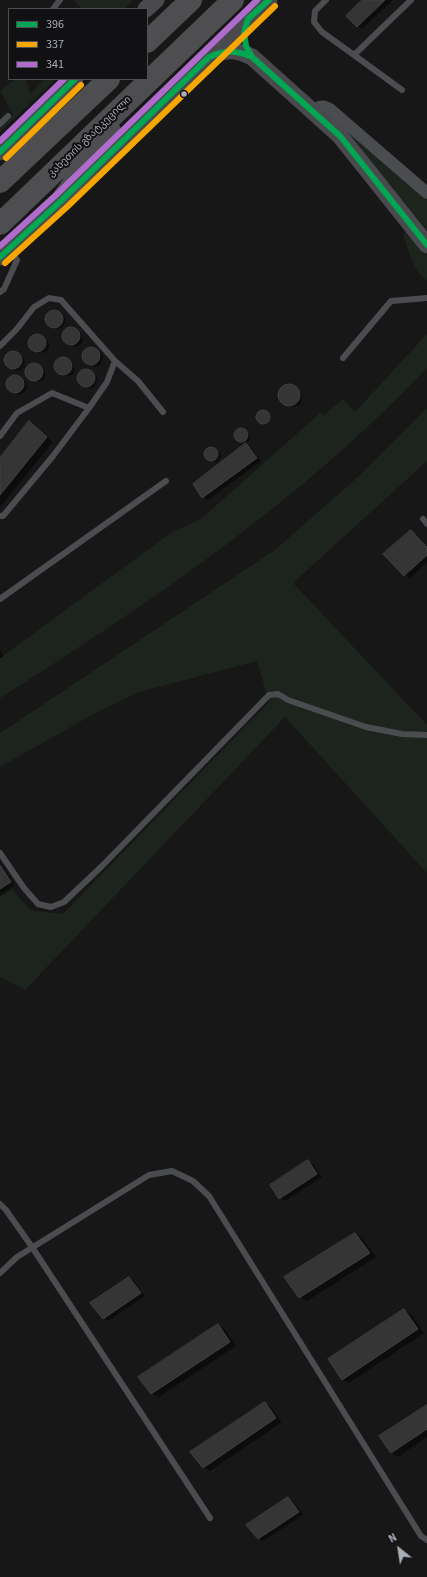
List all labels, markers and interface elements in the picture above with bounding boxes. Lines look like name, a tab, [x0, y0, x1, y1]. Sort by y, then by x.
legend	[8, 8, 148, 80]
text: 396	[46, 16, 64, 33]
text: 337	[46, 36, 64, 53]
text: 341	[46, 56, 64, 73]
unlabelled marker	[179, 89, 189, 99]
street label: კახეთის გზატკეცილი	[46, 94, 134, 180]
north arrow	[379, 1529, 419, 1569]
text: N	[386, 1530, 400, 1547]

